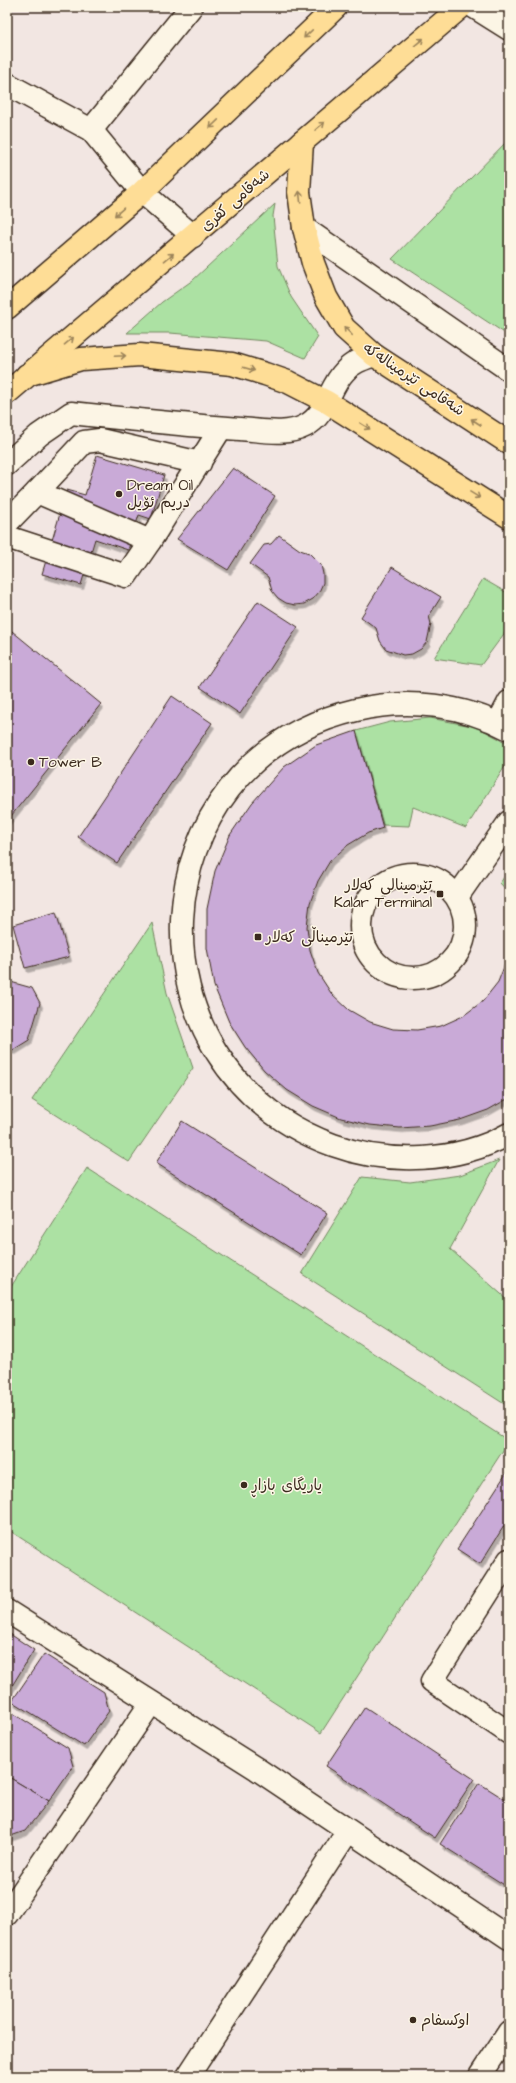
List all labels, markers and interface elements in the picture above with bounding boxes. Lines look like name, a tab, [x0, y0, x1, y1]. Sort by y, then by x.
one-way arrow	[303, 29, 313, 39]
one-way arrow	[414, 38, 425, 47]
one-way arrow	[209, 119, 219, 128]
one-way arrow	[315, 122, 325, 131]
street label: شەقامی کفری	[196, 164, 275, 236]
one-way arrow	[296, 191, 304, 204]
one-way arrow	[114, 207, 124, 216]
one-way arrow	[163, 253, 174, 262]
one-way arrow	[343, 326, 353, 336]
one-way arrow	[64, 336, 74, 345]
street label: شەقامی تێرمینالەکە	[359, 338, 469, 421]
one-way arrow	[113, 353, 126, 360]
one-way arrow	[242, 366, 255, 373]
one-way arrow	[471, 418, 482, 426]
one-way arrow	[359, 422, 370, 430]
place label: Dream Oil دریم ئۆیل	[127, 475, 193, 514]
marker: Dream Oil دریم ئۆیل	[114, 489, 124, 499]
one-way arrow	[469, 492, 481, 500]
place label: Tower B	[39, 752, 102, 773]
marker: Tower B	[26, 757, 36, 767]
place label: تێرمینالی کەلار Kalar Terminal	[334, 875, 433, 913]
marker: تێرمینالی کەلار Kalar Terminal	[435, 889, 445, 899]
place label: تێرمیناڵی کەلار	[265, 926, 353, 948]
marker: تێرمیناڵی کەلار	[253, 932, 263, 942]
place label: یاریگای بازاڕ	[251, 1475, 322, 1498]
marker: یاریگای بازاڕ	[239, 1480, 249, 1490]
place label: اوكسفام	[421, 2010, 469, 2032]
marker: اوكسفام	[408, 2015, 418, 2025]

